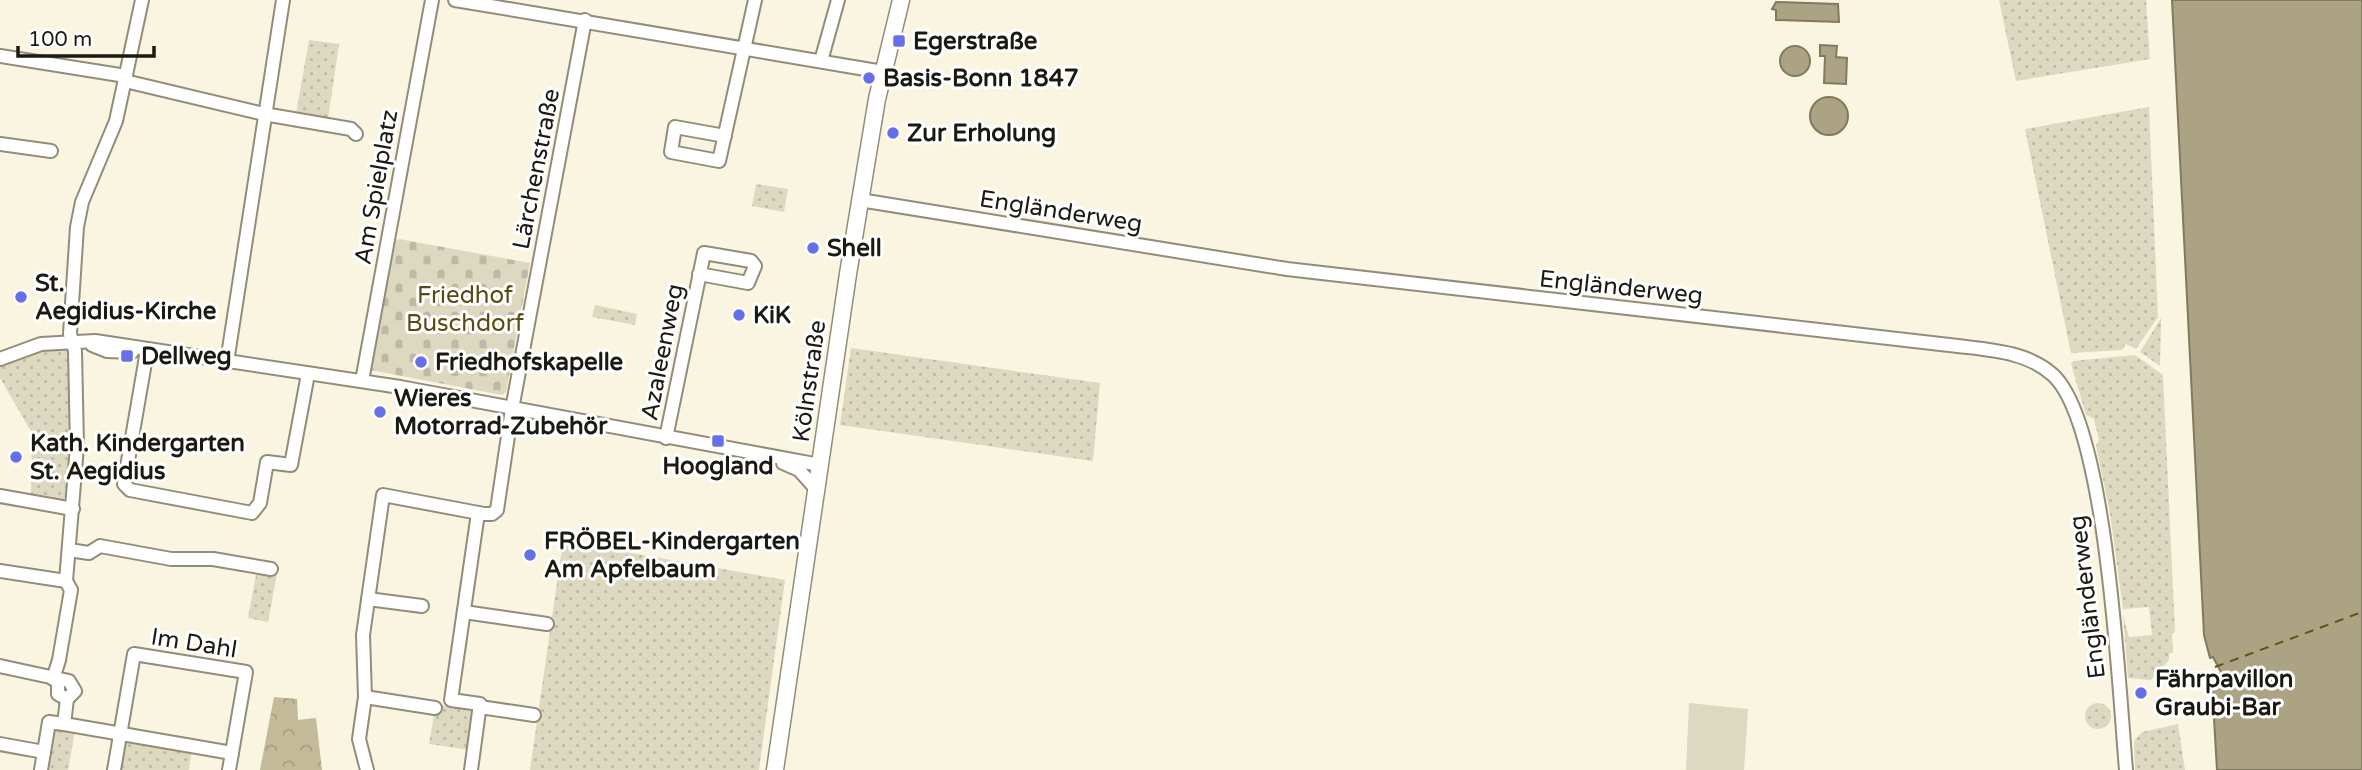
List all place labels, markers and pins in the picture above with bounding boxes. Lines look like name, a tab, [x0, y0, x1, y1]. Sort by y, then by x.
place label: Egerstraße	[913, 27, 1038, 56]
marker: Egerstraße	[891, 33, 907, 49]
place label: Basis-Bonn 1847	[883, 64, 1079, 93]
marker: Basis-Bonn 1847	[861, 70, 877, 86]
place label: Zur Erholung	[907, 119, 1056, 148]
marker: Zur Erholung	[885, 125, 901, 141]
place label: Shell	[827, 234, 882, 263]
marker: Shell	[805, 240, 821, 256]
place label: St. Aegidius-Kirche	[35, 269, 217, 326]
marker: St. Aegidius-Kirche	[13, 289, 29, 305]
place label: KiK	[753, 301, 791, 330]
marker: KiK	[731, 307, 747, 323]
place label: Dellweg	[141, 342, 232, 371]
marker: Dellweg	[119, 348, 135, 364]
place label: Friedhofskapelle	[435, 348, 624, 377]
marker: Friedhofskapelle	[413, 354, 429, 370]
place label: Wieres Motorrad-Zubehör	[394, 384, 608, 441]
marker: Wieres Motorrad-Zubehör	[372, 404, 388, 420]
place label: Kath. Kindergarten St. Aegidius	[30, 429, 245, 486]
marker: Hoogland	[710, 433, 726, 449]
marker: Kath. Kindergarten St. Aegidius	[8, 449, 24, 465]
place label: Hoogland	[662, 452, 774, 481]
place label: FRÖBEL-Kindergarten Am Apfelbaum	[544, 527, 800, 584]
marker: FRÖBEL-Kindergarten Am Apfelbaum	[522, 547, 538, 563]
place label: Fährpavillon Graubi-Bar	[2155, 665, 2293, 722]
marker: Fährpavillon Graubi-Bar	[2133, 685, 2149, 701]

